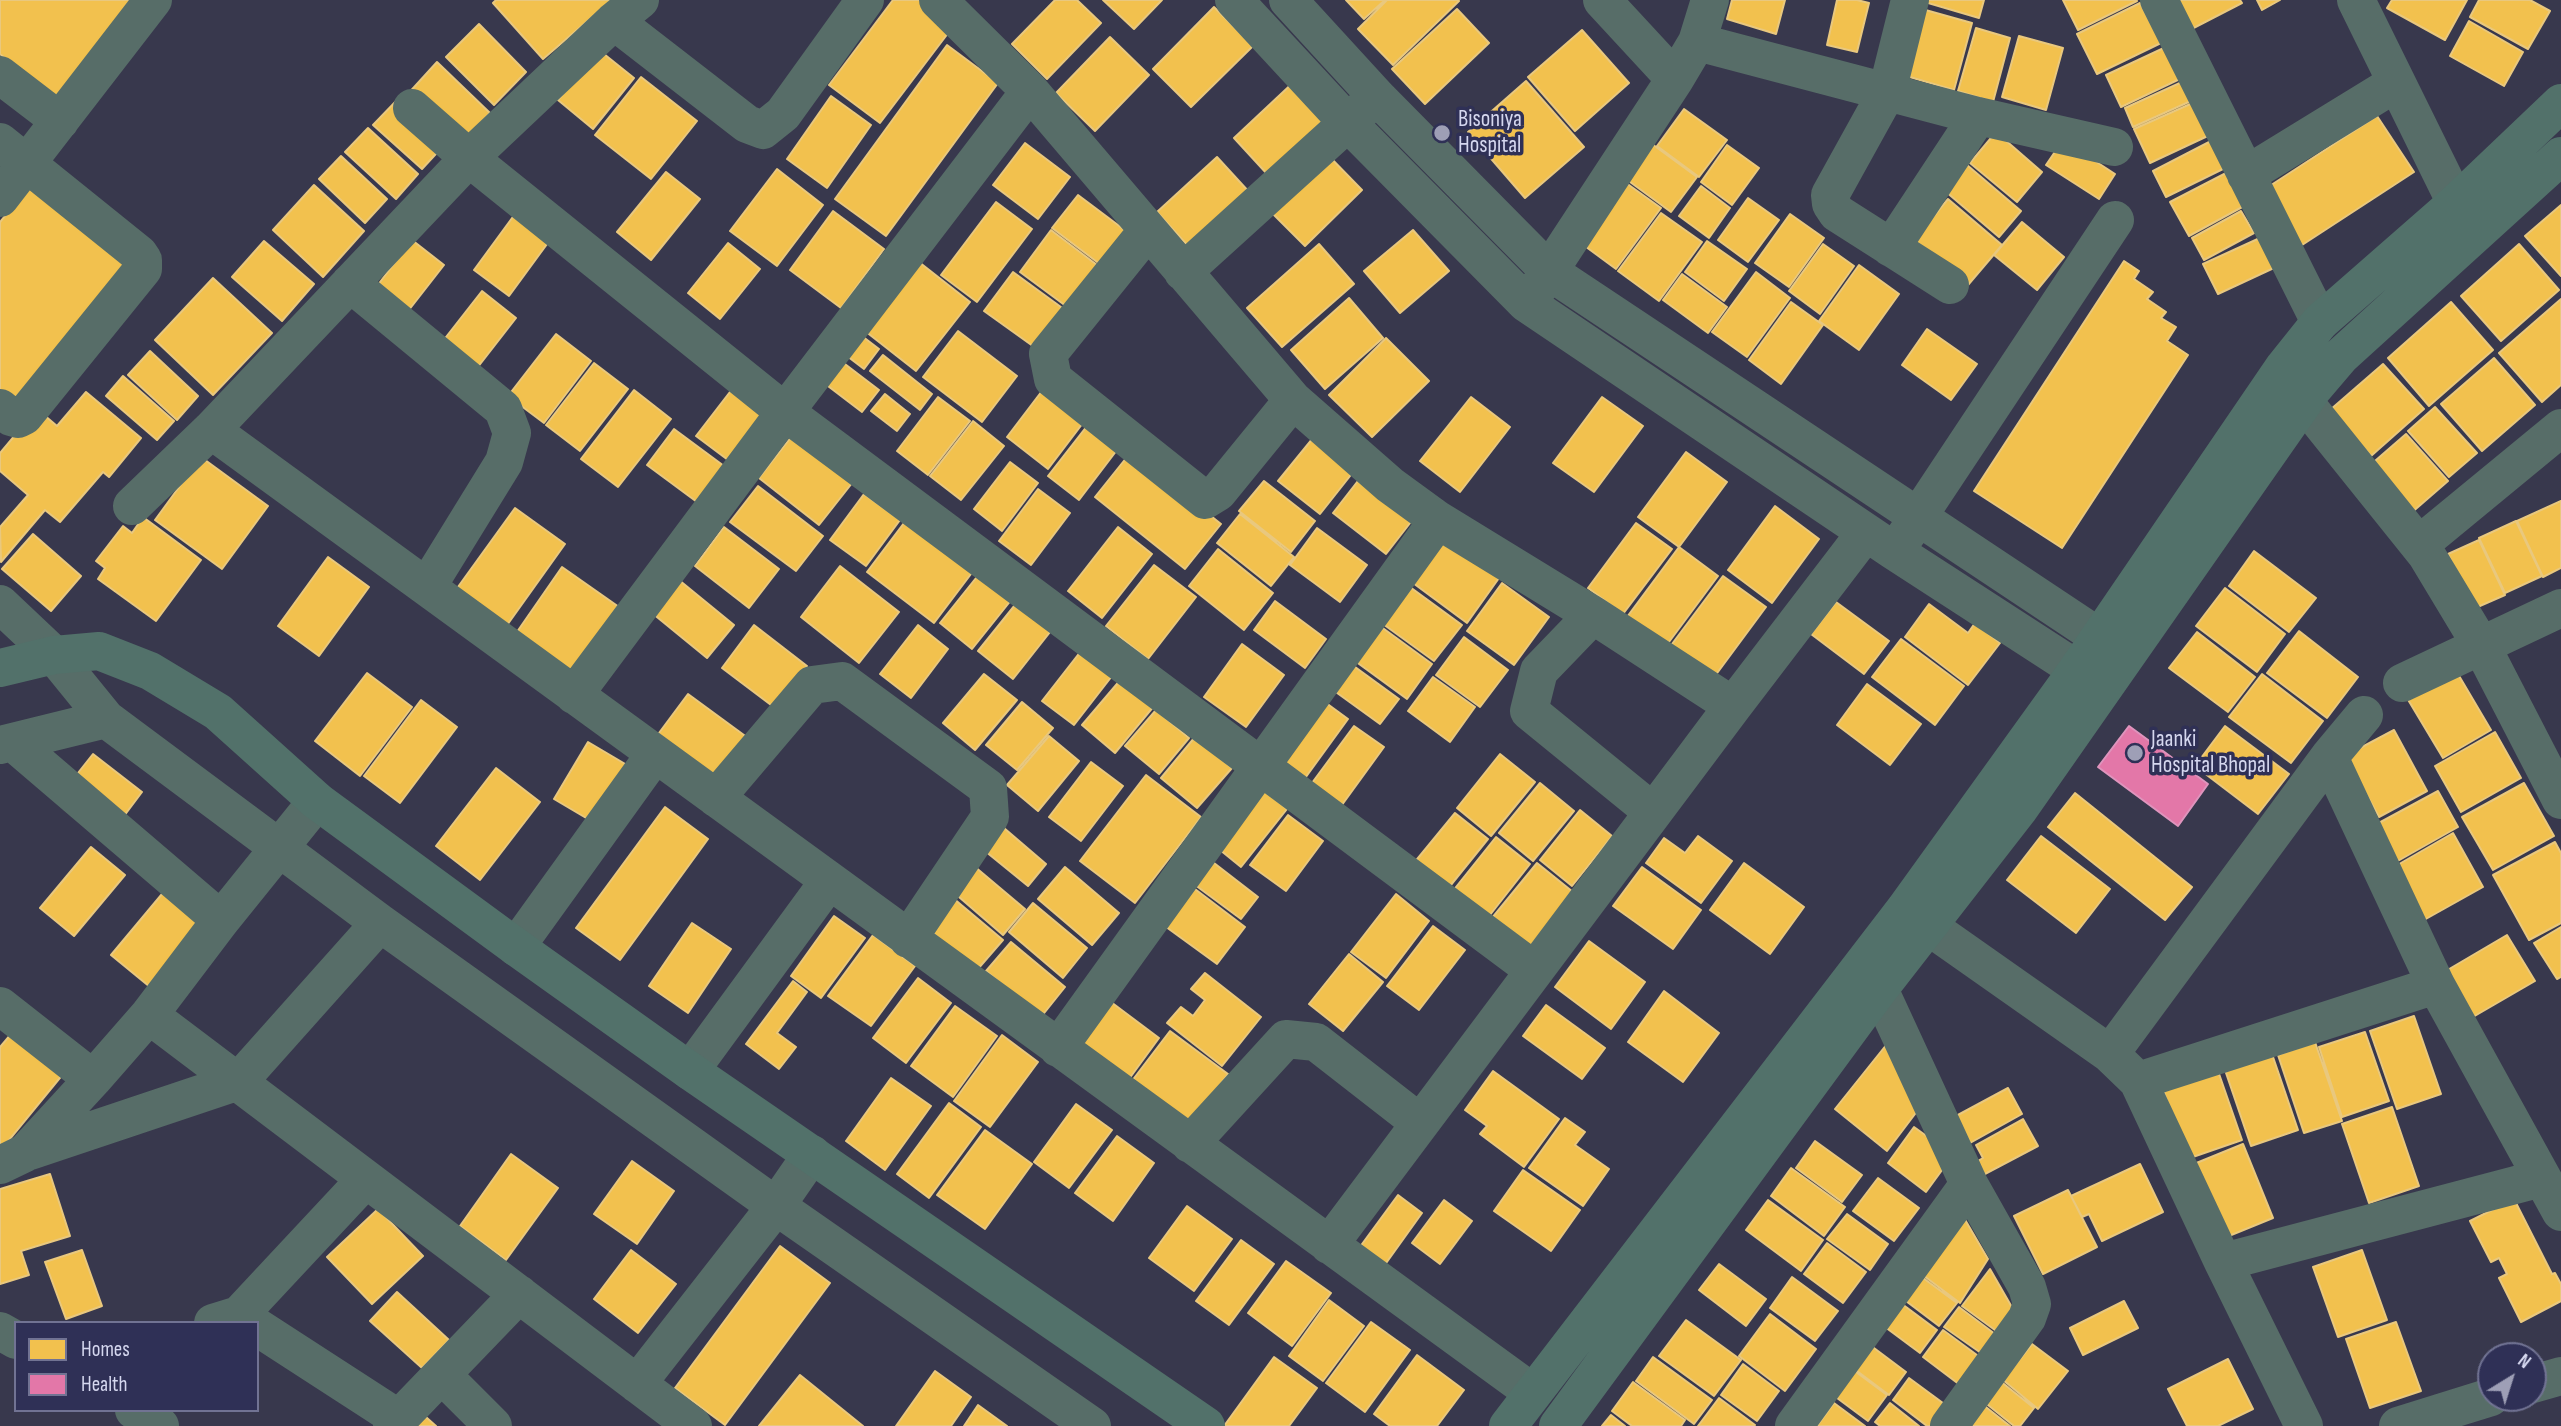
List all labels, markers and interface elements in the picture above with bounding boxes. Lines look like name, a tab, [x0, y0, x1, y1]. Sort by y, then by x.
place label: Bisoniya Hospital	[1458, 106, 1522, 160]
marker: Bisoniya Hospital	[1432, 123, 1452, 143]
place label: Jaanki Hospital Bhopal	[2151, 726, 2270, 780]
marker: Jaanki Hospital Bhopal	[2125, 743, 2145, 763]
legend	[14, 1321, 259, 1412]
text: Homes	[81, 1337, 130, 1362]
north arrow	[2477, 1342, 2547, 1412]
text: N	[2513, 1349, 2535, 1374]
text: Health	[81, 1372, 128, 1397]

